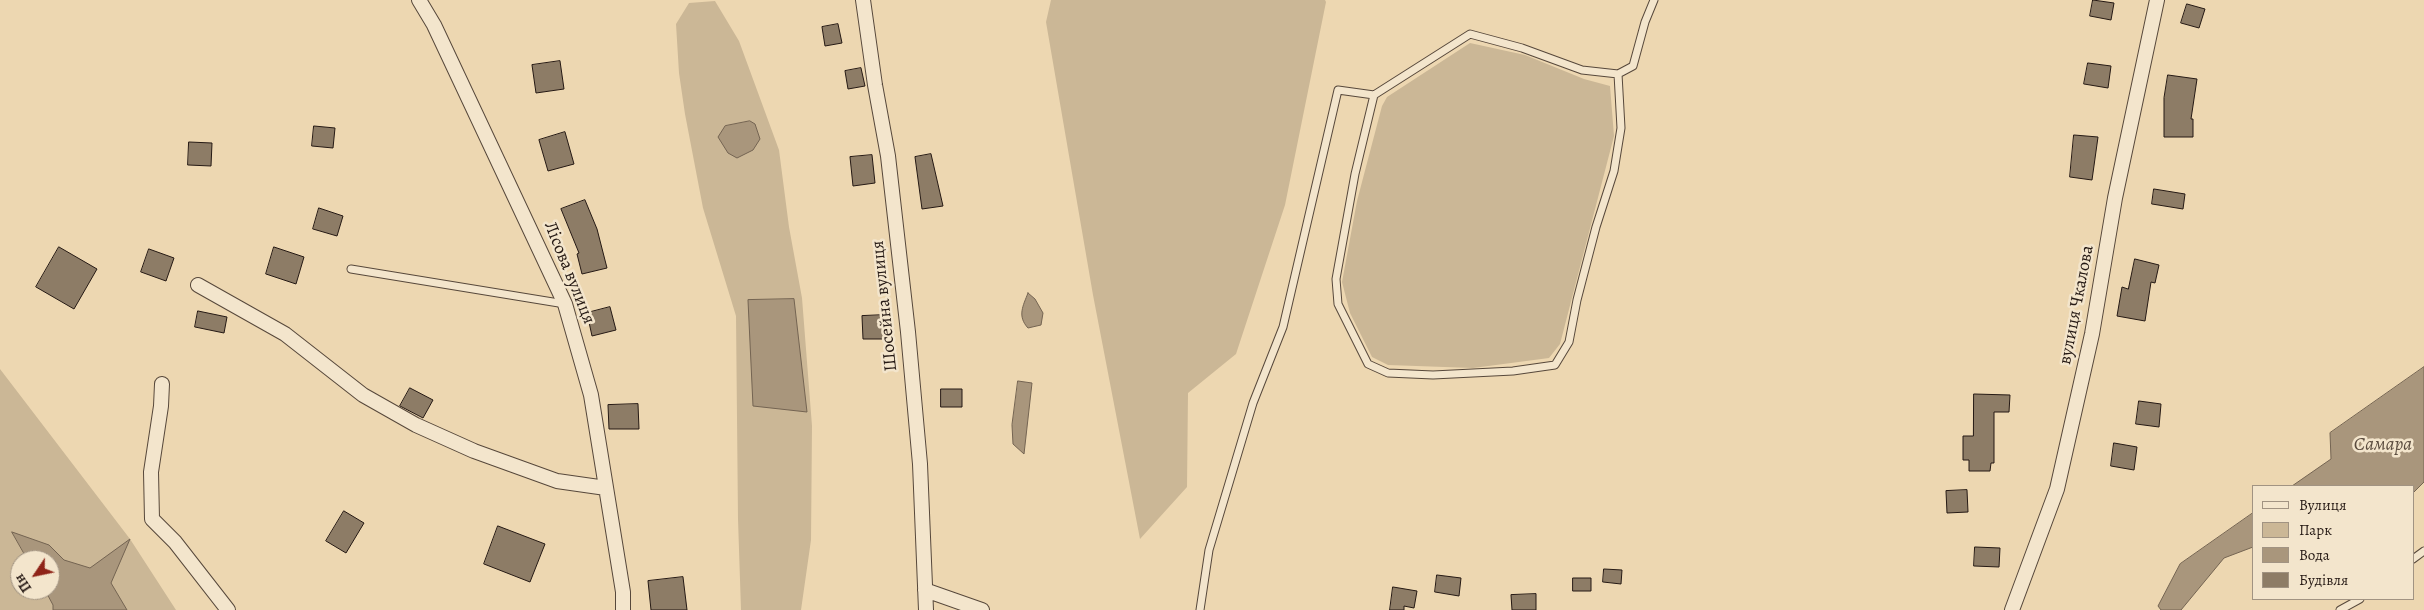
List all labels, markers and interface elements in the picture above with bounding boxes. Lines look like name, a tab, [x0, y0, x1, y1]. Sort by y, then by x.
street label: Лісова вулиця	[539, 219, 599, 327]
street label: Шосейна вулиця	[867, 240, 903, 372]
street label: вулиця Чкалова	[2055, 243, 2099, 367]
water label: Самара	[2354, 434, 2412, 456]
legend	[2252, 485, 2414, 600]
text: Вулиця	[2299, 495, 2346, 515]
text: Парк	[2299, 520, 2332, 540]
text: Вода	[2299, 545, 2330, 565]
north arrow	[10, 550, 60, 600]
text: Пн	[10, 570, 36, 596]
text: Будівля	[2299, 570, 2348, 590]

